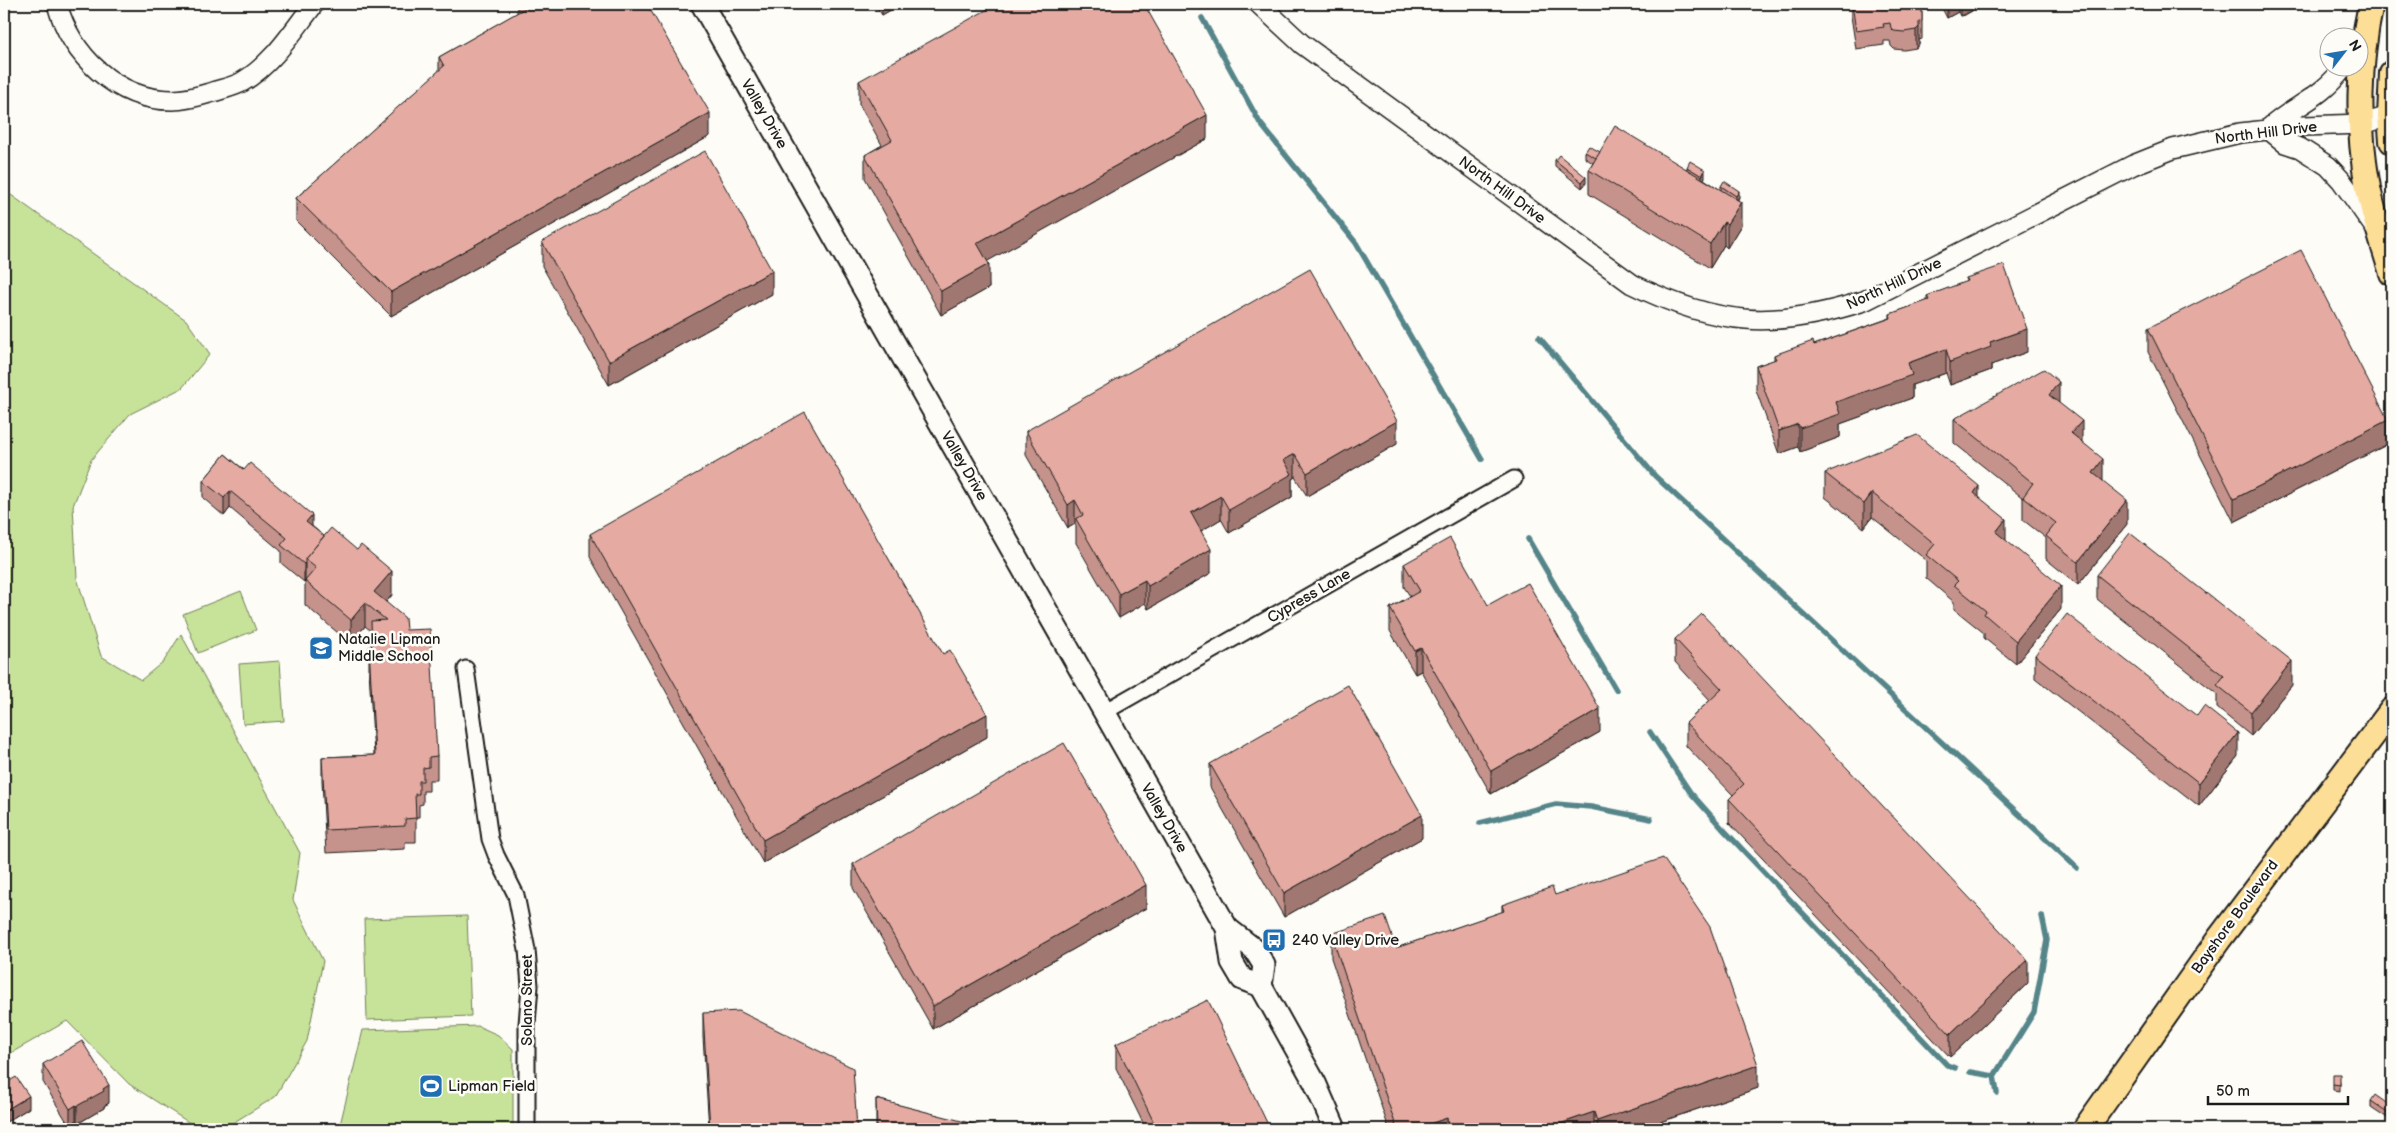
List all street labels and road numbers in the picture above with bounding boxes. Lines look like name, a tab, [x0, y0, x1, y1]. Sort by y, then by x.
street label: Valley Drive	[737, 76, 792, 152]
street label: North Hill Drive	[2214, 117, 2318, 149]
street label: North Hill Drive	[1455, 152, 1549, 228]
street label: North Hill Drive	[1843, 254, 1945, 314]
street label: Valley Drive	[937, 428, 992, 504]
street label: Cypress Lane	[1264, 564, 1354, 627]
street label: Valley Drive	[1137, 780, 1192, 856]
street label: Bayshore Boulevard	[2187, 856, 2283, 978]
street label: Solano Street	[518, 954, 537, 1046]

